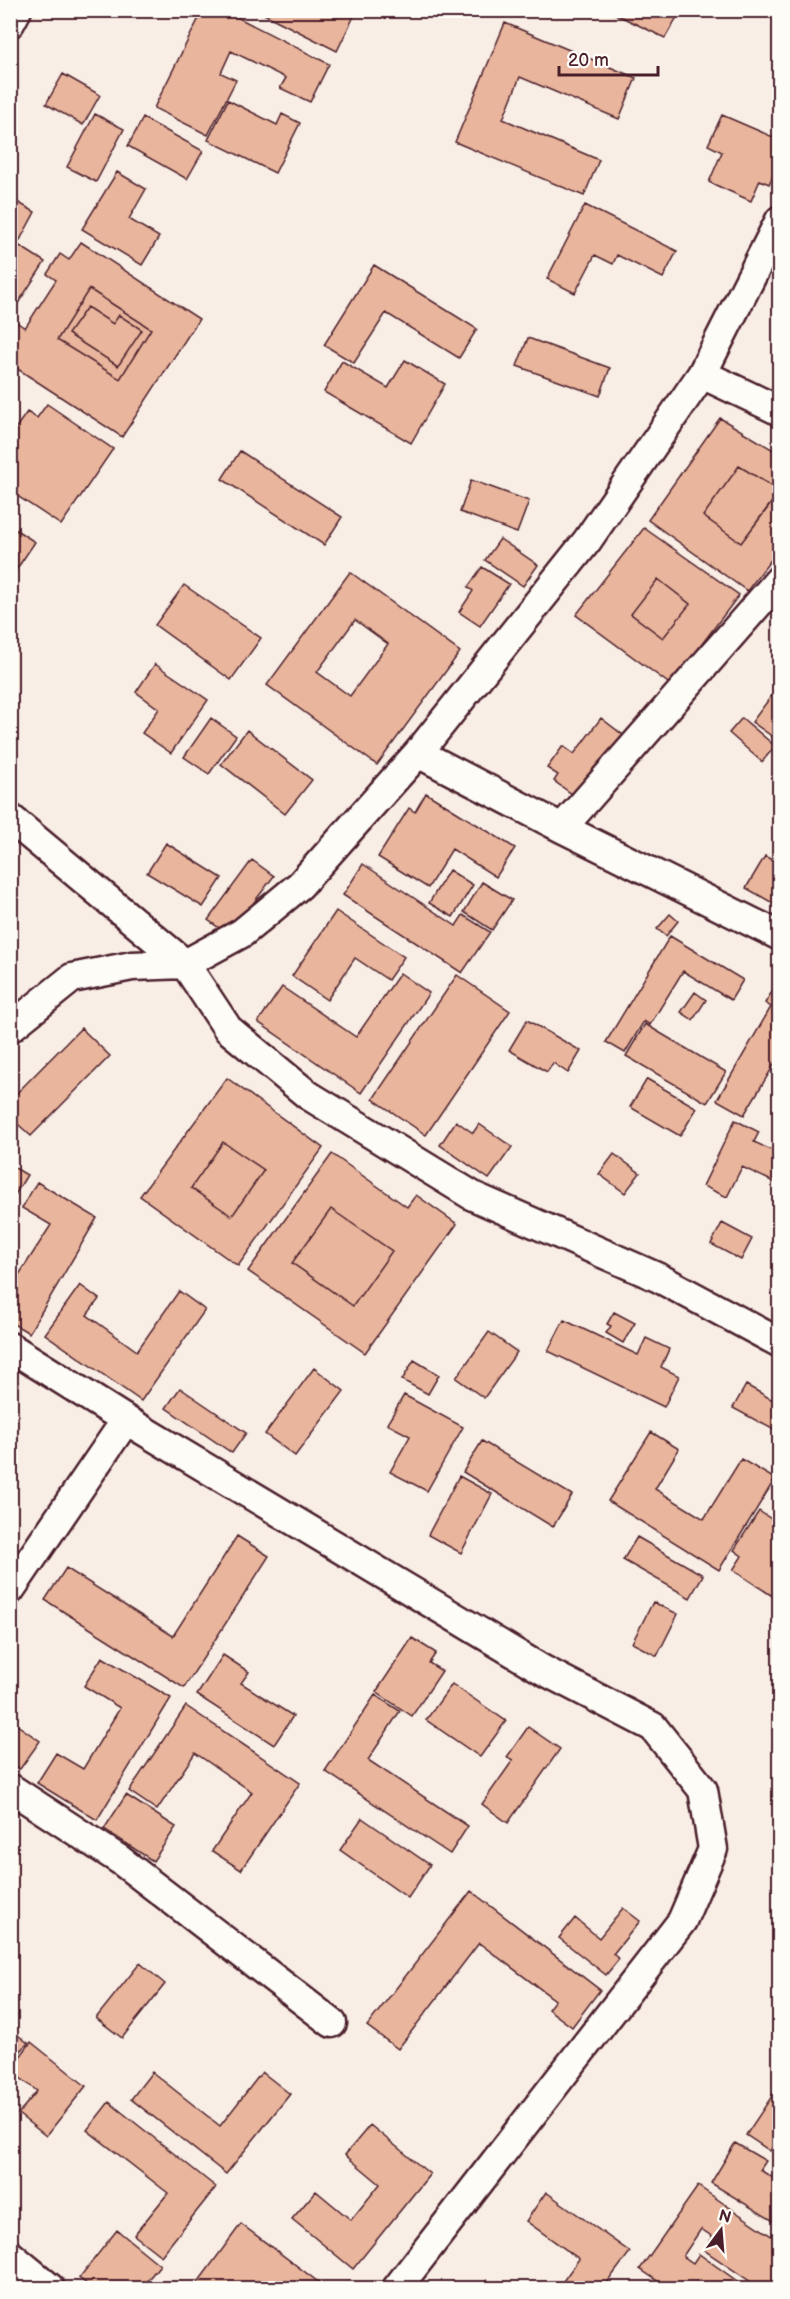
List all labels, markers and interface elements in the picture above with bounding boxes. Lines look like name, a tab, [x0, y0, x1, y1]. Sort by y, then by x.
scale bar	[559, 39, 658, 77]
text: 20 m	[568, 50, 609, 71]
north arrow	[691, 2200, 751, 2260]
text: N	[716, 2206, 733, 2228]

